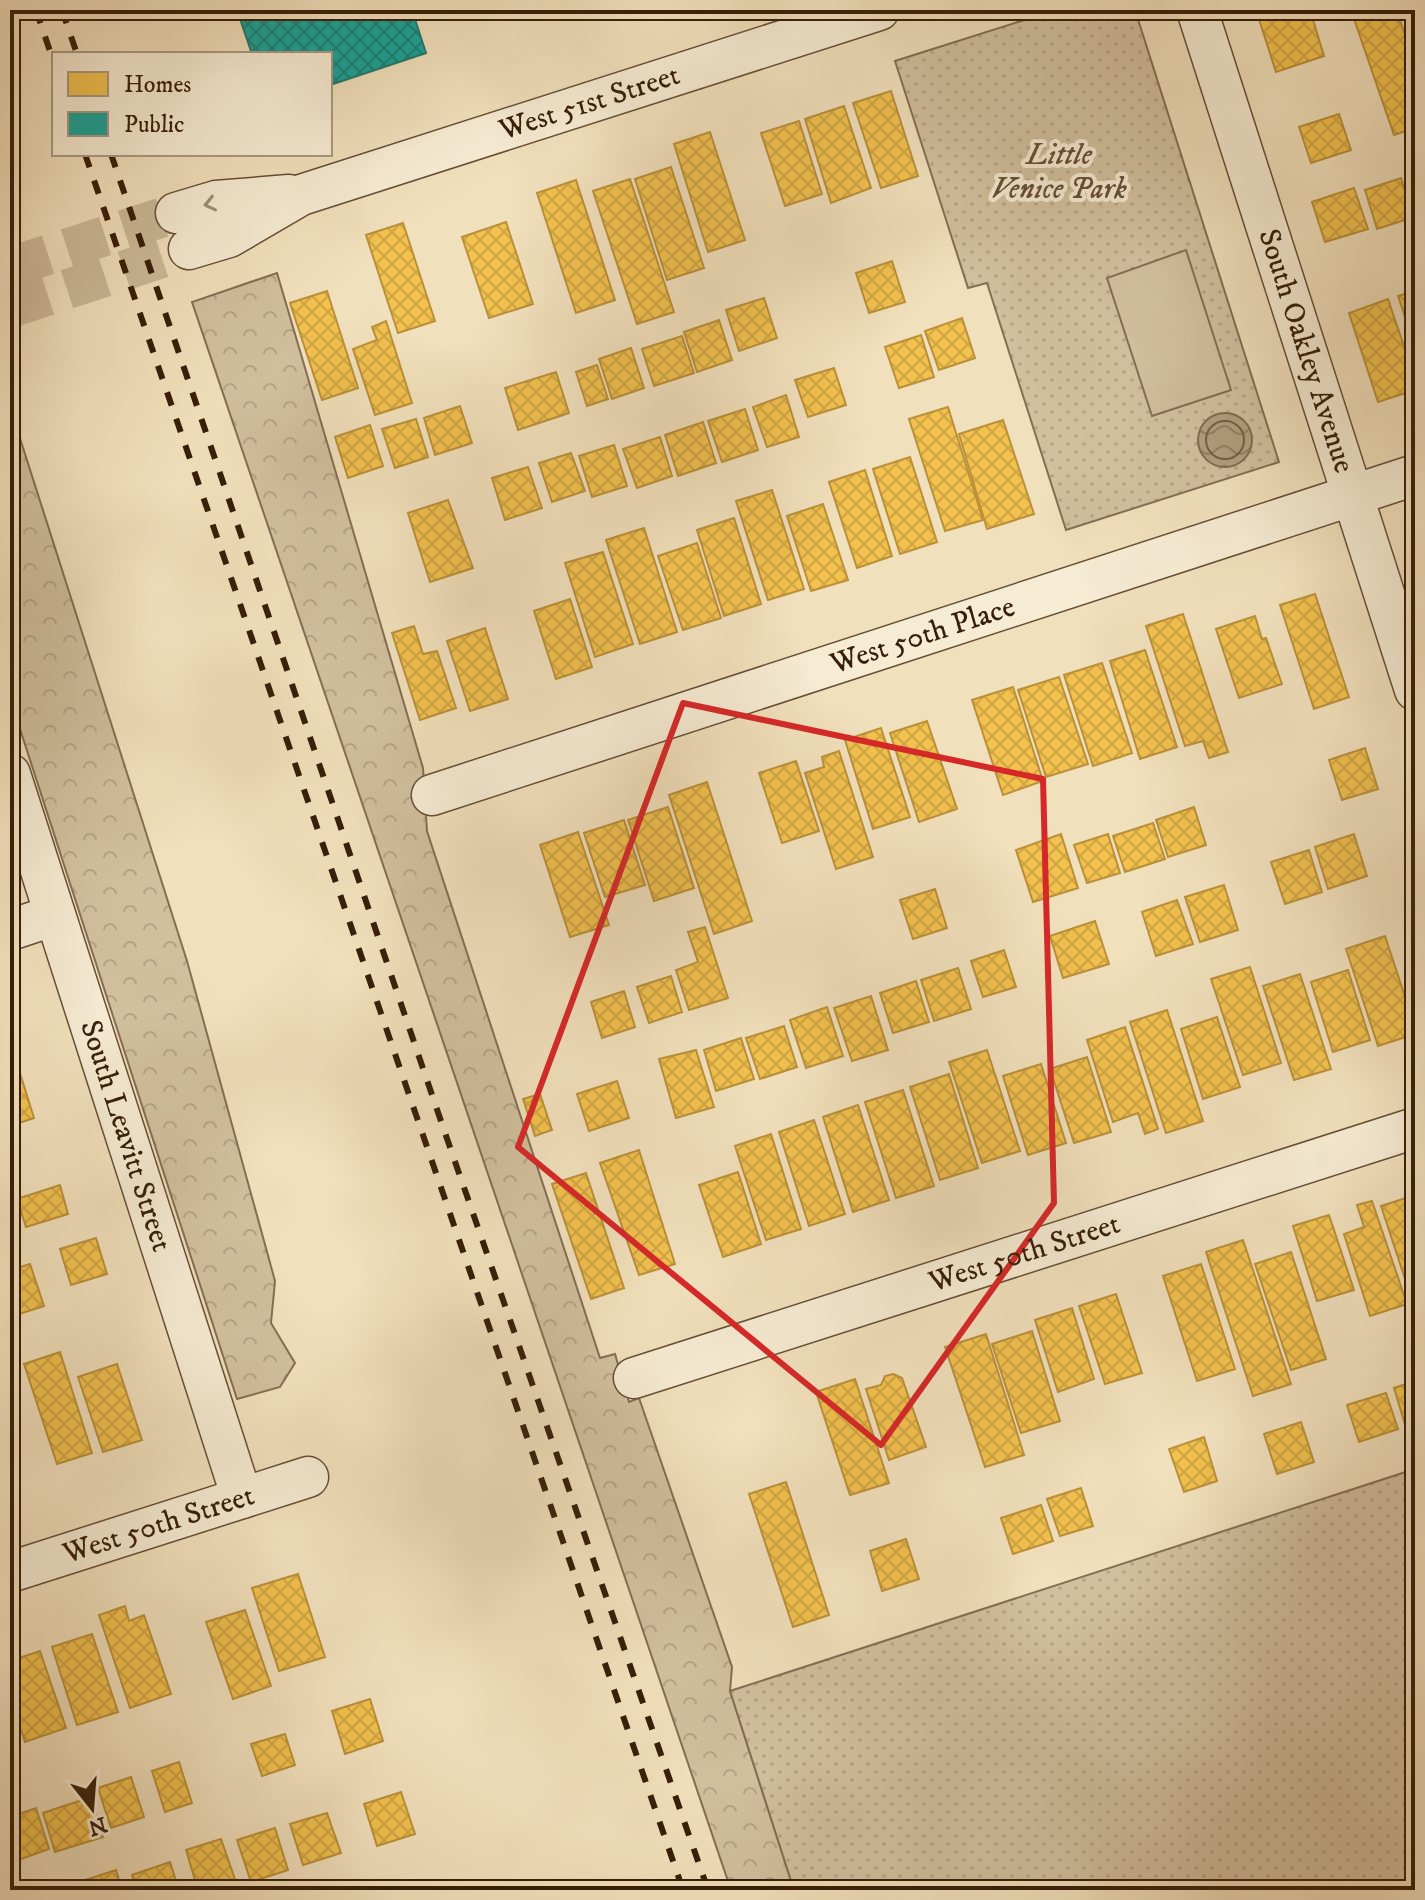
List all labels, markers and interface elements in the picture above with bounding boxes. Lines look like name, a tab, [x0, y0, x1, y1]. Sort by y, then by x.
legend	[52, 52, 332, 156]
street label: West 51st Street	[494, 56, 684, 149]
text: Homes	[124, 70, 191, 100]
text: Public	[124, 110, 184, 140]
park label: Little Venice Park	[991, 137, 1127, 208]
one-way arrow	[204, 195, 218, 212]
street label: South Oakley Avenue	[1250, 224, 1363, 478]
street label: West 50th Place	[825, 588, 1020, 683]
street label: South Leavitt Street	[72, 1016, 180, 1256]
street label: West 50th Street	[923, 1205, 1125, 1301]
street label: West 50th Street	[58, 1477, 259, 1573]
north arrow	[52, 1768, 132, 1848]
text: N	[85, 1810, 110, 1841]

